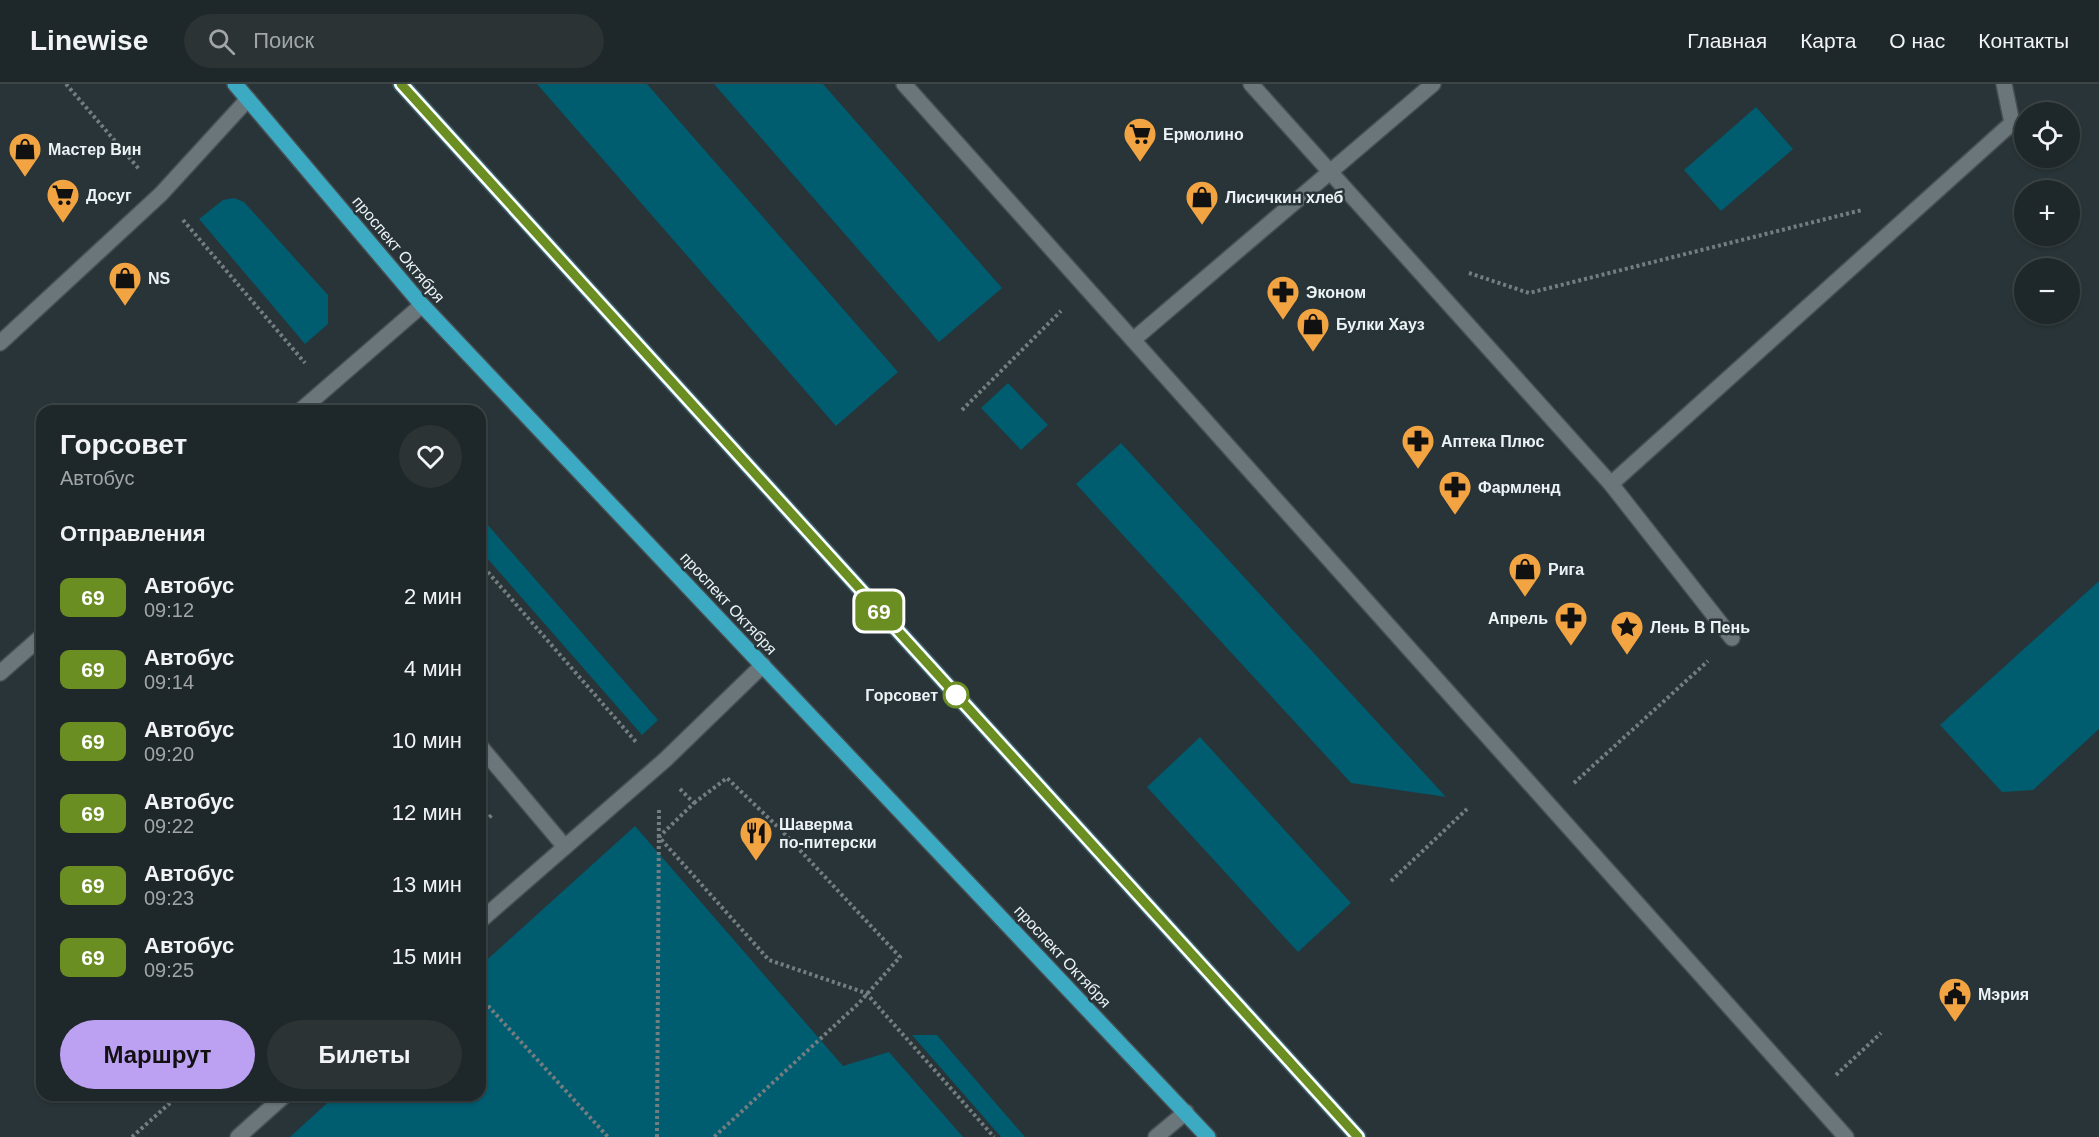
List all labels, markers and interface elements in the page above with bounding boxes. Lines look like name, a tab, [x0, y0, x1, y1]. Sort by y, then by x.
search box	[184, 14, 604, 68]
text: Linewise	[30, 25, 148, 56]
icon: search	[205, 25, 238, 58]
text: Поиск	[253, 28, 314, 53]
text: Главная	[1687, 29, 1767, 52]
text: Карта	[1800, 29, 1856, 52]
text: О нас	[1889, 29, 1945, 52]
text: Контакты	[1978, 29, 2069, 52]
map controls	[2014, 102, 2080, 324]
button: locate	[2014, 102, 2080, 168]
supermarket icon: Ермолино	[1122, 116, 1158, 163]
place label: Ермолино	[1163, 126, 1244, 143]
shop icon: Мастер Вин	[7, 131, 43, 178]
place label: Мастер Вин	[48, 141, 141, 158]
supermarket icon: Досуг	[45, 177, 81, 224]
shop icon: Лисичкин хлеб	[1184, 179, 1220, 226]
button: +	[2014, 180, 2080, 246]
place label: Досуг	[86, 187, 132, 204]
place label: Лисичкин хлеб	[1225, 189, 1344, 206]
street label: проспект Октября	[349, 193, 448, 306]
button: −	[2014, 258, 2080, 324]
shop icon: NS	[107, 260, 143, 307]
place label: NS	[148, 270, 171, 287]
pharmacy icon: Эконом	[1265, 274, 1301, 321]
place label: Эконом	[1306, 284, 1366, 301]
shop icon: Булки Хауз	[1295, 306, 1331, 353]
place label: Булки Хауз	[1336, 316, 1425, 333]
pharmacy icon: Аптека Плюс	[1400, 423, 1436, 470]
button: heart	[399, 425, 462, 488]
text: Горсовет	[60, 429, 187, 460]
place label: Аптека Плюс	[1441, 433, 1544, 450]
text: Автобус	[60, 467, 134, 489]
pharmacy icon: Фармленд	[1437, 469, 1473, 516]
place label: Фармленд	[1478, 479, 1561, 496]
text: Отправления	[60, 521, 206, 546]
street label: проспект Октября	[677, 549, 780, 658]
shop icon: Рига	[1507, 551, 1543, 598]
place label: Рига	[1548, 561, 1584, 578]
text: Автобус	[144, 573, 234, 598]
text: 2 мин	[404, 584, 462, 609]
text: 69	[81, 586, 105, 609]
line badge: 69	[852, 592, 906, 630]
text: 09:12	[144, 599, 194, 621]
text: 69	[867, 600, 891, 623]
pharmacy icon: Апрель	[1553, 600, 1589, 647]
place icon: Лень В Пень	[1609, 609, 1645, 656]
place label: Апрель	[1488, 610, 1548, 627]
place label: Лень В Пень	[1650, 619, 1750, 636]
text: Автобус	[144, 645, 234, 670]
text: 4 мин	[404, 656, 462, 681]
text: 69	[81, 658, 105, 681]
text: 09:14	[144, 671, 194, 693]
marker: Горсовет	[943, 682, 969, 708]
place label: Горсовет	[865, 687, 938, 704]
text: Автобус	[144, 717, 234, 742]
text: 10 мин	[392, 728, 462, 753]
text: 69	[81, 730, 105, 753]
text: 09:20	[144, 743, 194, 765]
text: Автобус	[144, 789, 234, 814]
text: 12 мин	[392, 800, 462, 825]
text: 69	[81, 802, 105, 825]
text: 09:22	[144, 815, 194, 837]
restaurant icon: Шаверма по-питерски	[738, 815, 774, 862]
place label: Шаверма по-питерски	[779, 816, 877, 851]
text: Автобус	[144, 861, 234, 886]
text: 13 мин	[392, 872, 462, 897]
text: 69	[81, 874, 105, 897]
text: 09:23	[144, 887, 194, 909]
street label: проспект Октября	[1011, 902, 1114, 1011]
text: Автобус	[144, 933, 234, 958]
text: 15 мин	[392, 944, 462, 969]
text: 69	[81, 946, 105, 969]
text: 09:25	[144, 959, 194, 981]
public building icon: Мэрия	[1937, 976, 1973, 1023]
place label: Мэрия	[1978, 986, 2029, 1003]
button: Маршрут	[60, 1020, 255, 1089]
button: Билеты	[267, 1020, 462, 1089]

